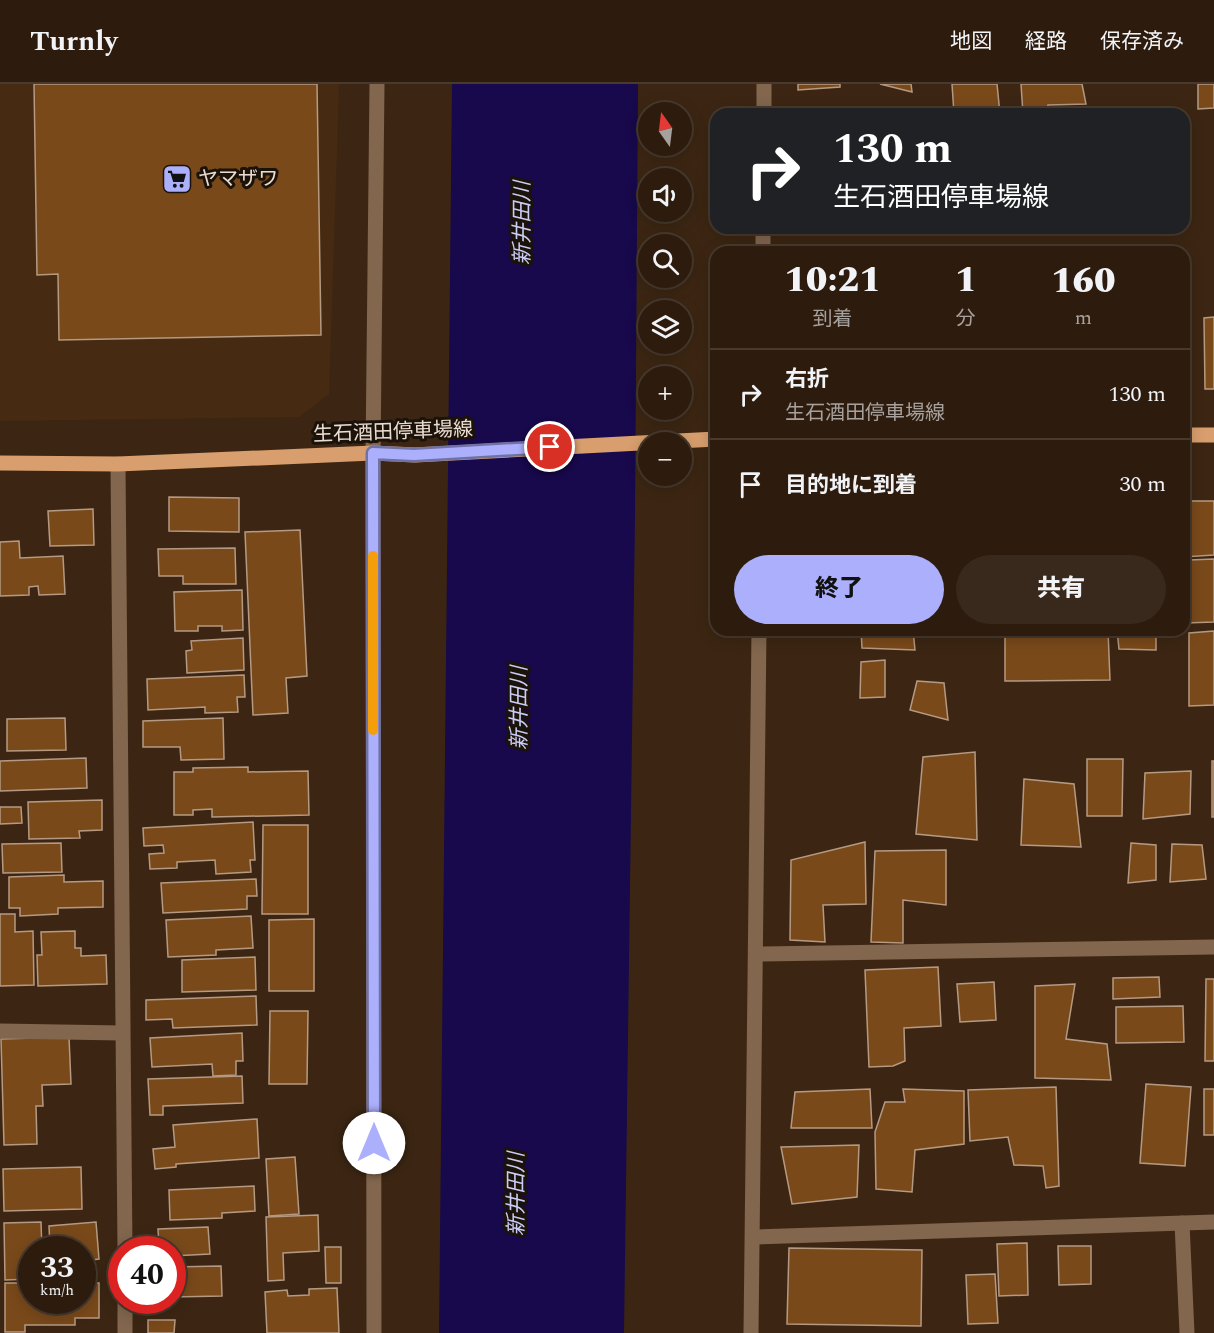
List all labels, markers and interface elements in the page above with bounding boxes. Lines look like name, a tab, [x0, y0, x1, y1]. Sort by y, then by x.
text: Turnly	[30, 20, 118, 63]
text: 地図	[950, 26, 992, 58]
text: 経路	[1025, 26, 1067, 58]
text: 保存済み	[1100, 26, 1184, 58]
north arrow	[638, 102, 692, 156]
map controls	[638, 102, 692, 486]
text: 130 m	[833, 118, 952, 181]
icon: right	[734, 132, 812, 210]
supermarket icon: ヤマザワ	[161, 163, 193, 195]
place label: ヤマザワ	[198, 164, 278, 194]
button: sound	[638, 168, 692, 222]
text: 生石酒田停車場線	[833, 177, 1049, 219]
water label: 新井田川	[507, 179, 539, 265]
button: search	[638, 234, 692, 288]
text: 10:21	[784, 253, 881, 308]
text: 1	[955, 253, 977, 308]
text: 160	[1051, 254, 1116, 309]
button: layers	[638, 300, 692, 354]
text: m	[1075, 303, 1092, 333]
text: 到着	[813, 304, 853, 334]
text: 分	[956, 304, 976, 334]
text: 右折	[785, 363, 829, 396]
button: +	[638, 366, 692, 420]
icon: right	[734, 378, 767, 411]
text: 130 m	[1109, 378, 1166, 411]
text: 生石酒田停車場線	[785, 398, 945, 428]
street label: 生石酒田停車場線	[313, 414, 473, 450]
pin	[524, 421, 575, 472]
icon: arrive	[533, 430, 566, 463]
button: −	[638, 432, 692, 486]
icon: arrive	[734, 468, 767, 501]
text: 30 m	[1120, 468, 1166, 501]
text: 目的地に到着	[785, 469, 917, 502]
button: 終了	[734, 555, 944, 624]
button: 共有	[956, 555, 1166, 624]
water label: 新井田川	[504, 664, 536, 750]
position arrow	[342, 1111, 406, 1175]
water label: 新井田川	[501, 1150, 533, 1236]
speed limit sign: 40	[108, 1236, 186, 1314]
text: 33	[40, 1245, 74, 1291]
text: km/h	[40, 1279, 74, 1302]

